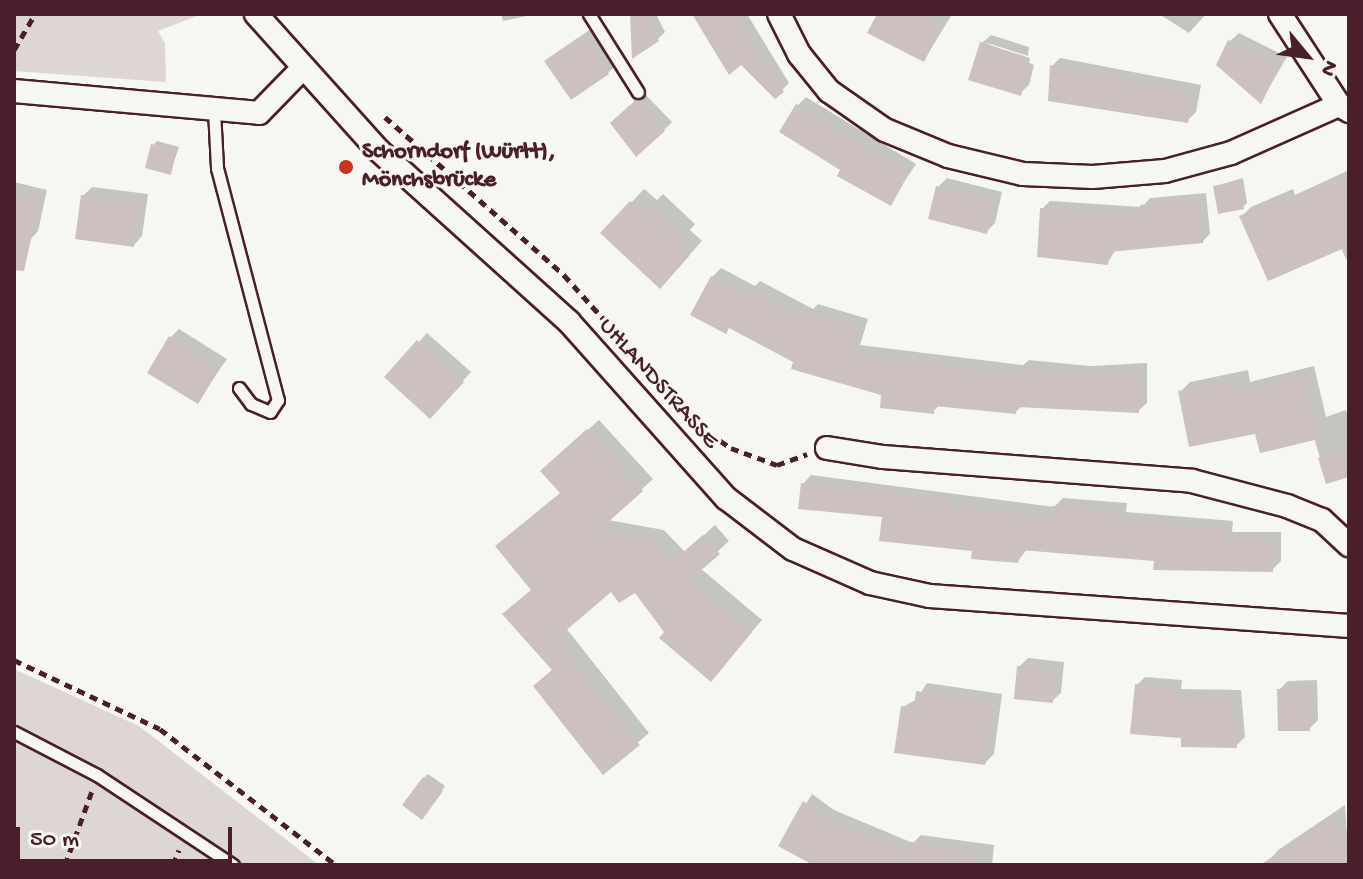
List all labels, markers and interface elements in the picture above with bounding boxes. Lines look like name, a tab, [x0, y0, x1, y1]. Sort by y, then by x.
north arrow	[1267, 16, 1347, 96]
text: N	[1313, 55, 1343, 80]
place label: Schorndorf (Württ), Mönchsbrücke	[362, 139, 555, 195]
marker: Schorndorf (Württ), Mönchsbrücke	[337, 158, 355, 176]
street label: UHLANDSTRASSE	[592, 313, 724, 455]
scale bar	[20, 811, 236, 861]
text: 50 m	[30, 826, 79, 855]

